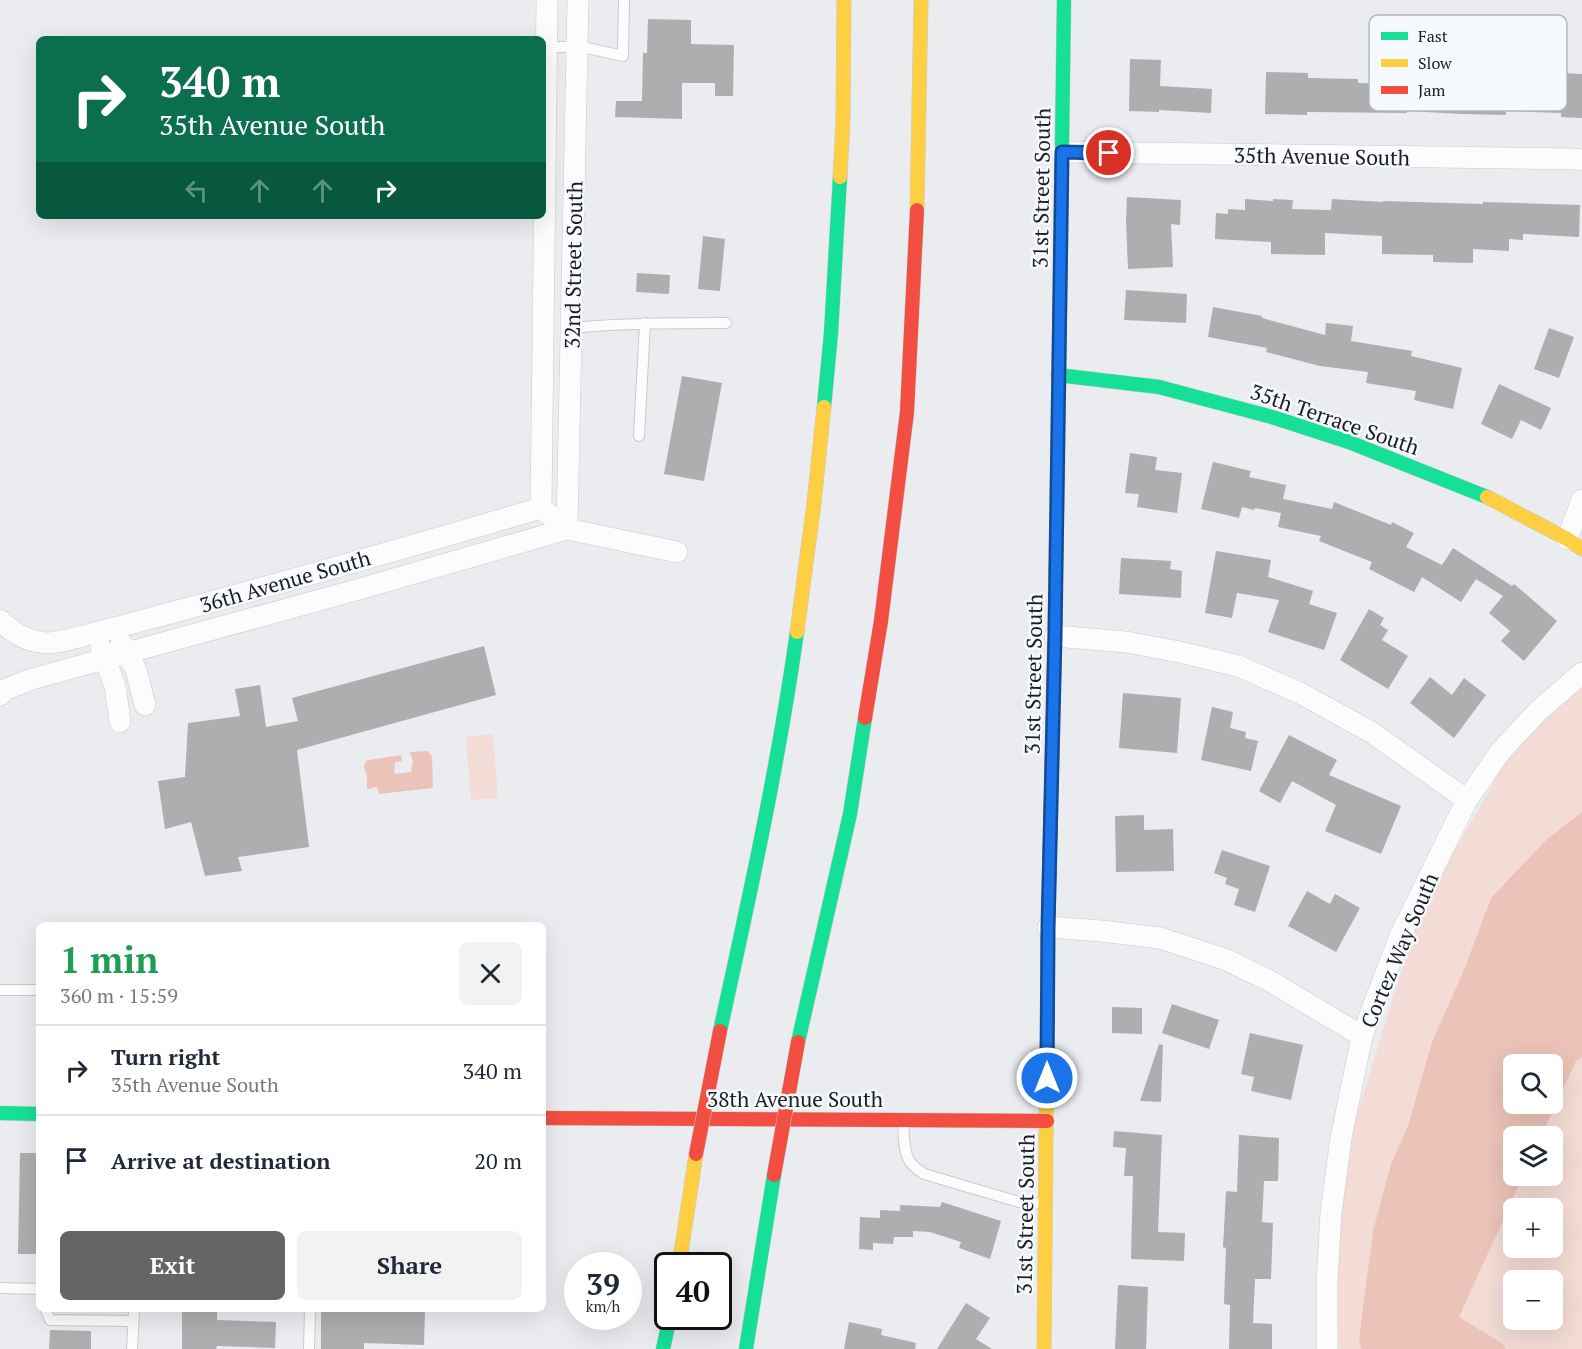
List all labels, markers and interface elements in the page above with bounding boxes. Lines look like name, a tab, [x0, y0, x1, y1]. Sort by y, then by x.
legend	[1369, 15, 1567, 111]
text: Fast	[1418, 25, 1448, 47]
text: Slow	[1418, 52, 1452, 74]
text: 340 m	[159, 53, 280, 109]
icon: right	[60, 60, 138, 138]
text: Jam	[1418, 79, 1446, 101]
text: 35th Avenue South	[159, 107, 385, 143]
street label: 31st Street South	[1026, 107, 1056, 269]
pin	[1083, 127, 1134, 178]
icon: arrive	[1092, 136, 1125, 169]
street label: 35th Avenue South	[1234, 140, 1410, 172]
icon: left	[180, 174, 213, 207]
icon: ahead	[243, 174, 276, 207]
icon: ahead	[306, 174, 339, 207]
icon: right	[369, 174, 402, 207]
street label: 32nd Street South	[558, 181, 588, 349]
street label: 35th Terrace South	[1247, 377, 1423, 461]
street label: 36th Avenue South	[196, 543, 374, 619]
street label: 31st Street South	[1018, 593, 1048, 755]
street label: Cortez Way South	[1354, 868, 1444, 1032]
text: 1 min	[60, 936, 158, 983]
button: close	[459, 942, 522, 1005]
text: 360 m · 15:59	[60, 982, 178, 1009]
text: Turn right	[111, 1042, 220, 1071]
position arrow	[1015, 1046, 1079, 1110]
icon: right	[60, 1054, 93, 1087]
map controls	[1503, 1054, 1563, 1330]
button: search	[1503, 1054, 1563, 1114]
text: 340 m	[462, 1056, 522, 1085]
text: 35th Avenue South	[111, 1071, 279, 1098]
street label: 38th Avenue South	[707, 1085, 883, 1113]
button: layers	[1503, 1126, 1563, 1186]
street label: 31st Street South	[1010, 1133, 1040, 1295]
icon: arrive	[60, 1144, 93, 1177]
text: Arrive at destination	[111, 1146, 330, 1175]
text: 20 m	[474, 1146, 522, 1175]
button: +	[1503, 1198, 1563, 1258]
button: Exit	[60, 1231, 285, 1300]
button: Share	[297, 1231, 522, 1300]
speed limit sign: 40	[654, 1252, 732, 1330]
text: 39	[586, 1264, 620, 1304]
button: −	[1503, 1270, 1563, 1330]
text: km/h	[586, 1296, 620, 1316]

